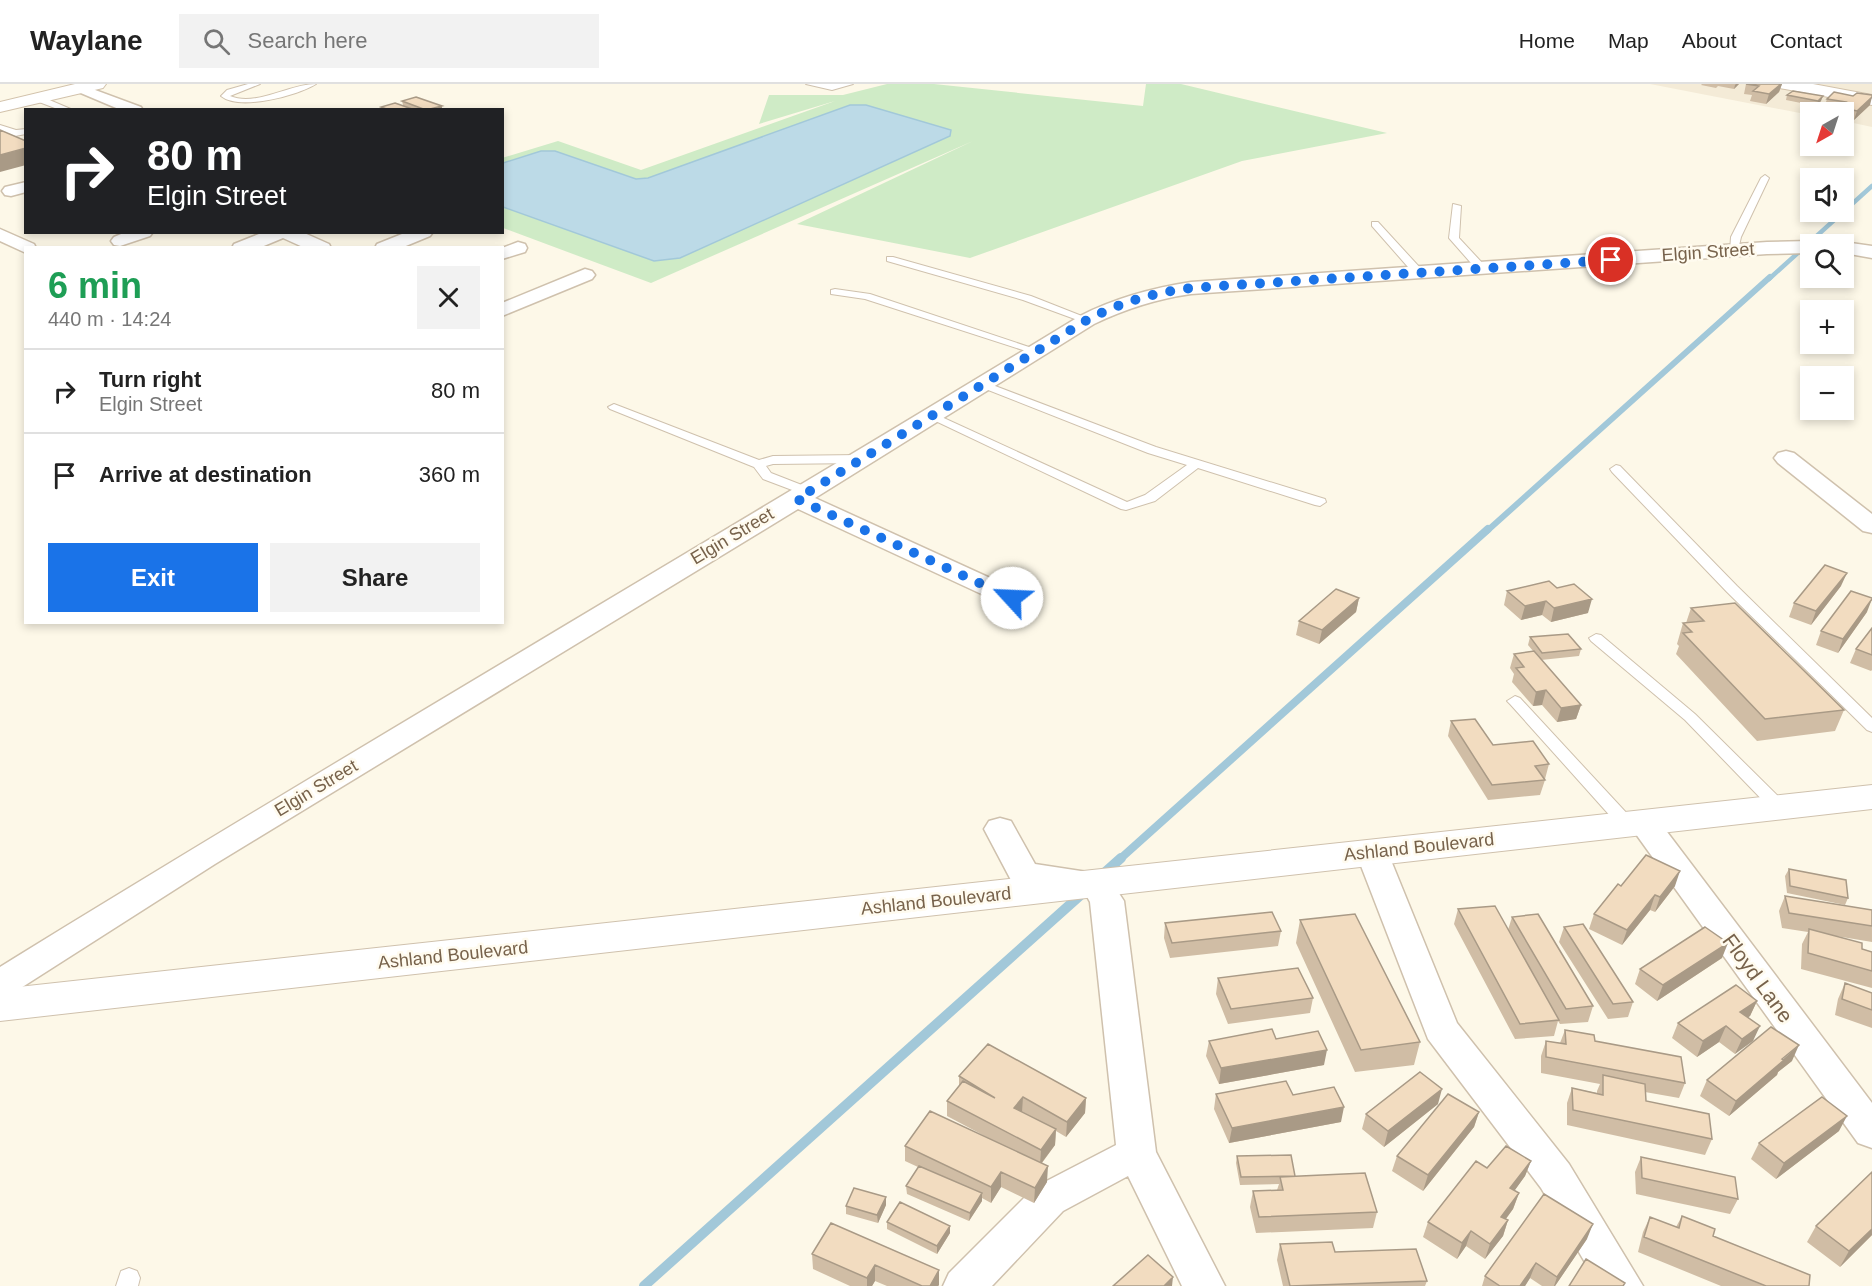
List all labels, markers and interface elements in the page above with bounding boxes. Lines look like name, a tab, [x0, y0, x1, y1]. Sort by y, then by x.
search box	[179, 14, 599, 68]
text: Waylane	[30, 25, 143, 56]
icon: search	[200, 25, 233, 58]
text: Search here	[248, 28, 367, 53]
text: Home	[1519, 29, 1575, 52]
text: Map	[1608, 29, 1649, 52]
text: About	[1682, 29, 1737, 52]
text: Contact	[1770, 29, 1842, 52]
north arrow	[1800, 102, 1854, 156]
map controls	[1800, 102, 1854, 420]
icon: right	[48, 132, 126, 210]
text: 80 m	[147, 132, 243, 179]
button: sound	[1800, 168, 1854, 222]
text: Elgin Street	[147, 181, 287, 211]
pin	[1585, 234, 1636, 285]
button: search	[1800, 234, 1854, 288]
street label: Elgin Street	[1661, 239, 1755, 265]
icon: arrive	[1594, 243, 1627, 276]
text: 6 min	[48, 265, 142, 306]
button: close	[417, 266, 480, 329]
button: +	[1800, 300, 1854, 354]
text: 440 m · 14:24	[48, 308, 171, 330]
button: −	[1800, 366, 1854, 420]
text: Turn right	[99, 367, 201, 392]
icon: right	[48, 375, 81, 408]
text: 80 m	[431, 378, 480, 403]
text: Elgin Street	[99, 393, 202, 415]
icon: arrive	[48, 459, 81, 492]
text: Arrive at destination	[99, 462, 312, 487]
text: 360 m	[419, 462, 480, 487]
street label: Elgin Street	[687, 503, 777, 569]
button: Exit	[48, 543, 258, 612]
button: Share	[270, 543, 480, 612]
position arrow	[980, 566, 1044, 630]
street label: Elgin Street	[271, 755, 361, 821]
street label: Ashland Boulevard	[1343, 829, 1495, 865]
street label: Ashland Boulevard	[860, 883, 1012, 919]
street label: Floyd Lane	[1718, 929, 1798, 1027]
street label: Ashland Boulevard	[377, 937, 529, 973]

